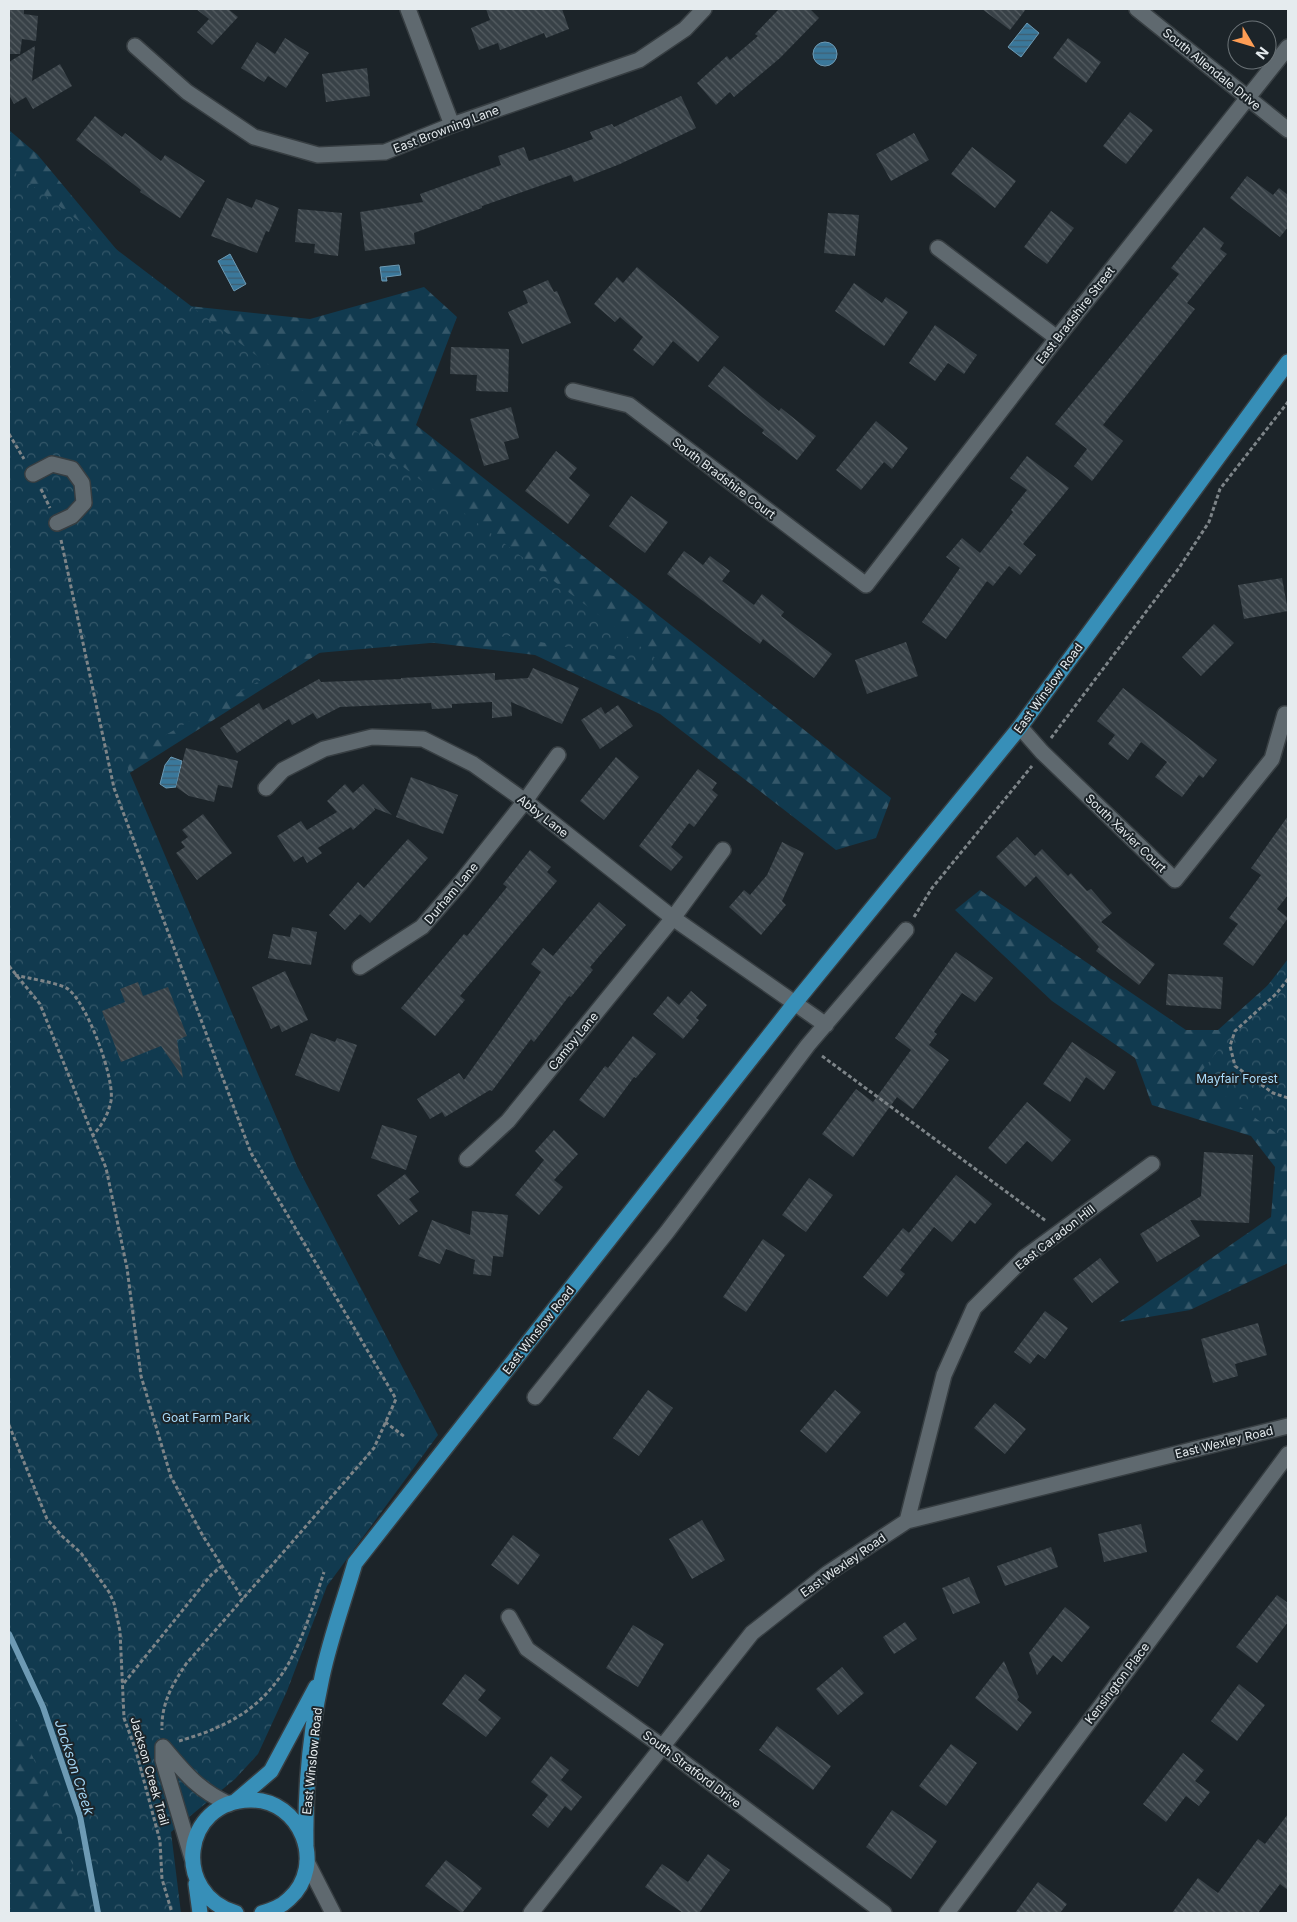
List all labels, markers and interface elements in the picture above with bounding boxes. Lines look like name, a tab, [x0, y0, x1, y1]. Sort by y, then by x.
north arrow	[1227, 20, 1277, 70]
street label: South Allendale Drive	[1160, 25, 1264, 113]
text: N	[1253, 44, 1273, 63]
street label: East Browning Lane	[391, 102, 501, 156]
street label: East Bradshire Street	[1032, 263, 1118, 366]
street label: South Bradshire Court	[669, 434, 779, 522]
street label: East Winslow Road	[1010, 640, 1086, 736]
street label: Abby Lane	[515, 791, 571, 841]
street label: South Xavier Court	[1082, 791, 1170, 875]
street label: Durham Lane	[421, 859, 481, 927]
street label: Camby Lane	[545, 1009, 601, 1073]
park label: Mayfair Forest	[1196, 1071, 1278, 1086]
street label: East Caradon Hill	[1012, 1201, 1098, 1273]
street label: East Winslow Road	[499, 1283, 577, 1377]
park label: Goat Farm Park	[162, 1410, 250, 1425]
street label: East Wexley Road	[1173, 1423, 1275, 1461]
street label: East Wexley Road	[797, 1530, 889, 1600]
street label: Kensington Place	[1082, 1639, 1152, 1727]
street label: East Winslow Road	[299, 1707, 325, 1815]
street label: Jackson Creek Trail	[127, 1715, 173, 1827]
water label: Jackson Creek	[52, 1717, 99, 1817]
street label: South Stratford Drive	[640, 1727, 744, 1811]

